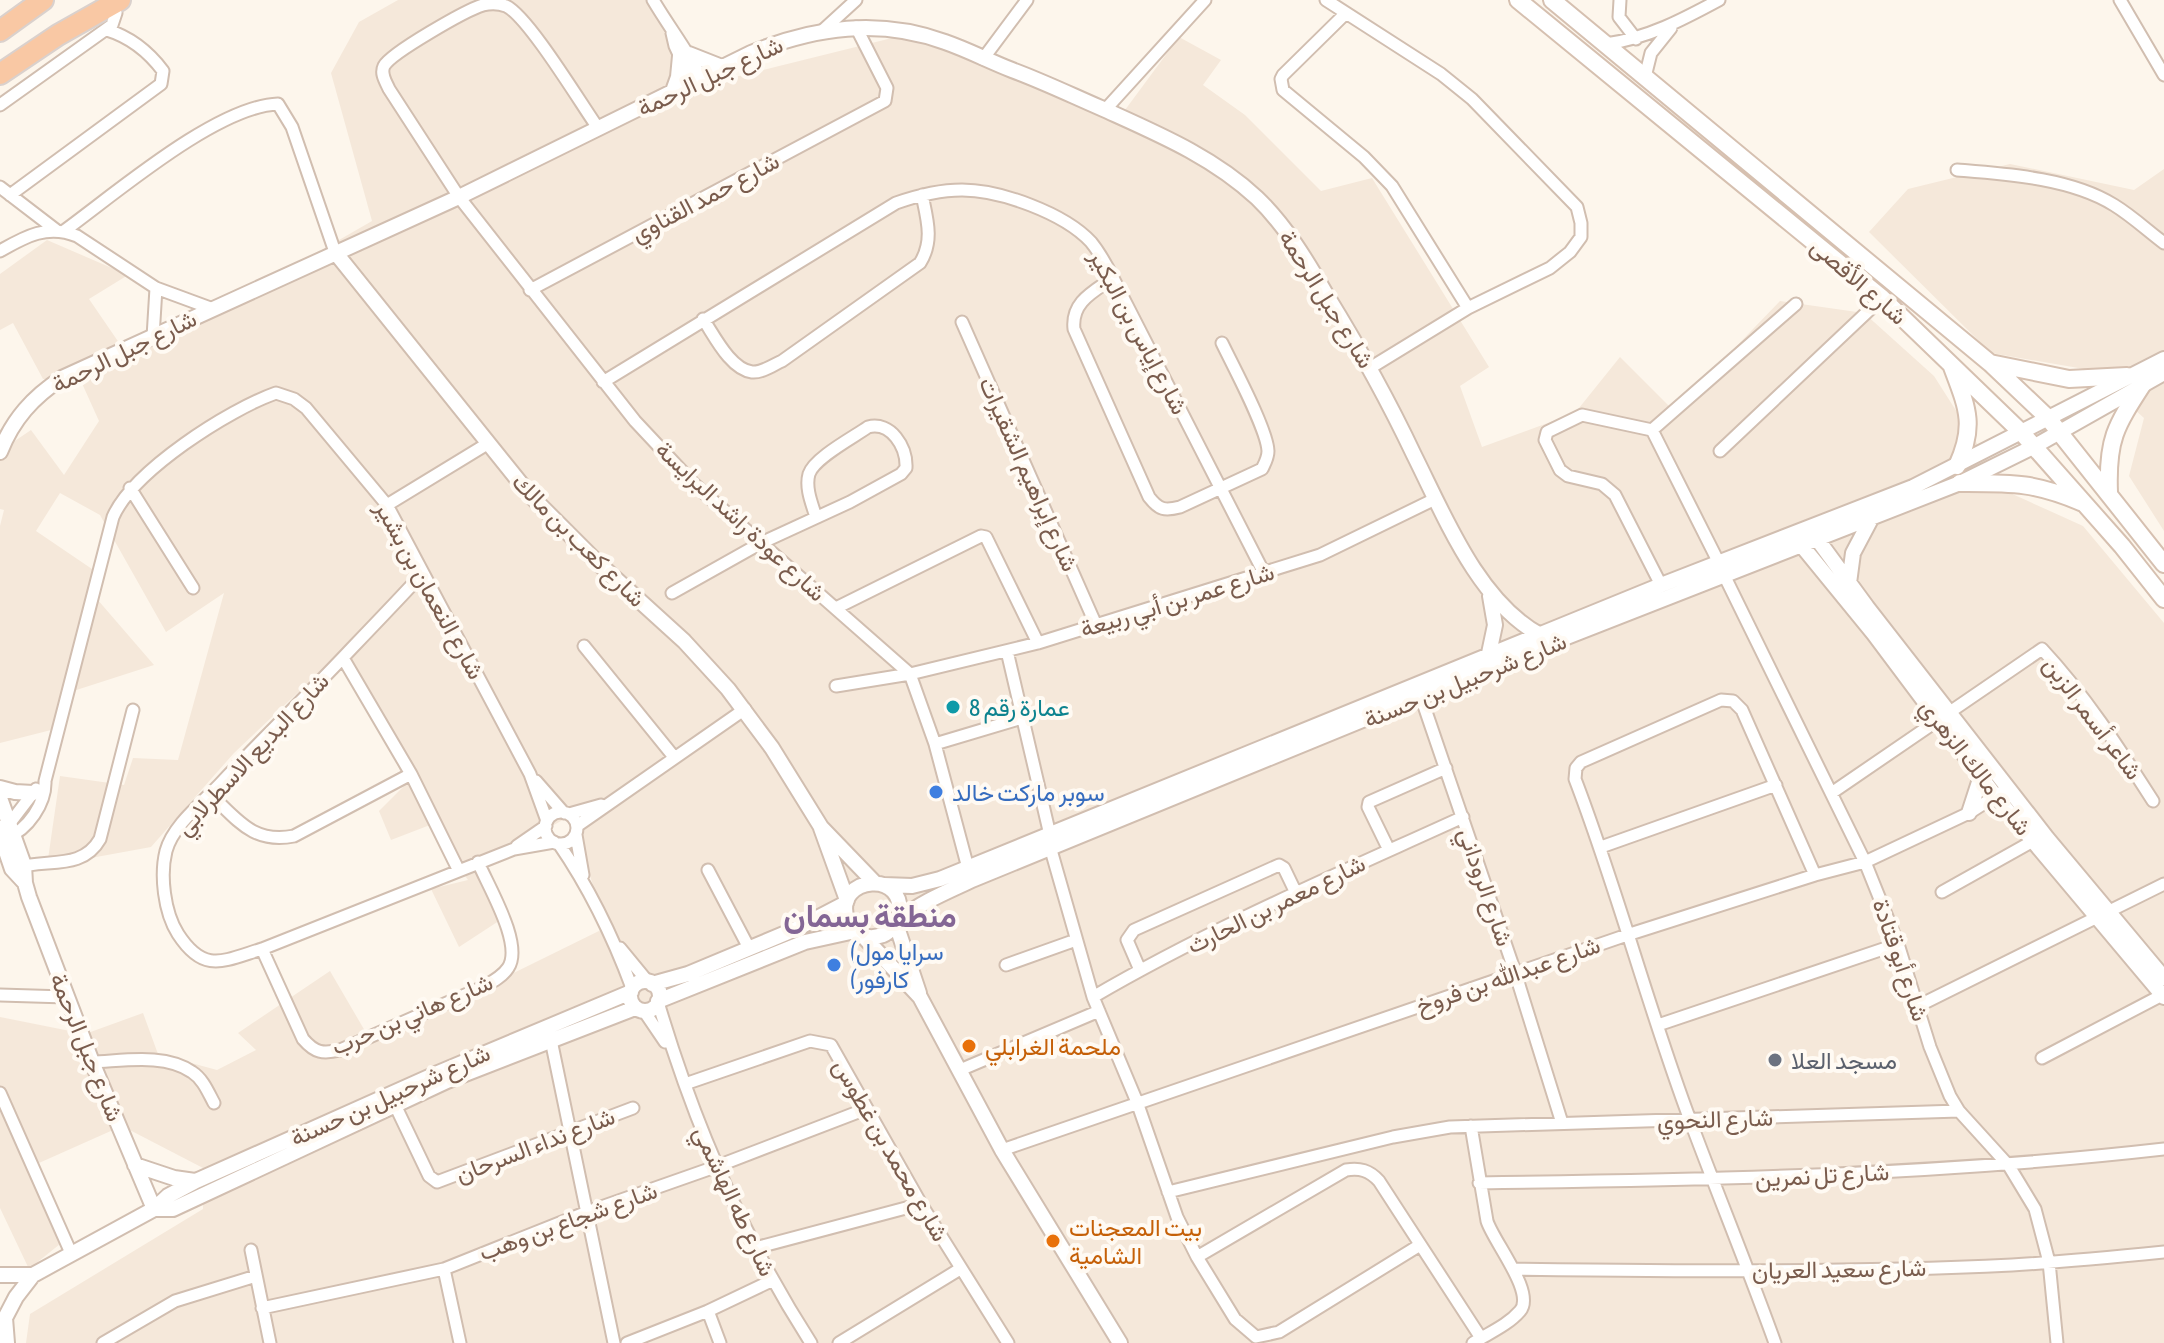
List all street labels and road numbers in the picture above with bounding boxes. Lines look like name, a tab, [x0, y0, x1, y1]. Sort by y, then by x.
street label: شارع جبل الرحمة	[633, 30, 788, 124]
street label: شارع حمد القناوي	[626, 147, 786, 253]
street label: شارع جبل الرحمة	[1271, 225, 1380, 375]
street label: شارع الأقصى	[1804, 232, 1912, 332]
street label: شارع إياس بن البكير	[1081, 244, 1194, 420]
street label: شارع جبل الرحمة	[47, 304, 202, 400]
street label: شارع إبراهيم الشقيرات	[971, 373, 1084, 576]
street label: شارع عودة راشد البرايسة	[649, 435, 831, 609]
street label: شارع كعب بن مالك	[505, 468, 651, 614]
street label: شارع النعمان بن بشير	[367, 495, 490, 685]
street label: شارع عمر بن أبي ربيعة	[1077, 558, 1279, 648]
street label: شارع شرحبيل بن حسنة	[1360, 627, 1571, 736]
street label: شاعر أسمر الزبن	[2036, 651, 2148, 786]
street label: شارع البديع الاسطرلابي	[170, 667, 339, 845]
street label: شارع مالك الزهري	[1910, 694, 2038, 844]
street label: شارع الروداني	[1448, 824, 1519, 952]
street label: شارع معمر بن الحارث	[1183, 849, 1371, 961]
street label: شارع أبو قتادة	[1865, 895, 1934, 1026]
street label: شارع عبدالله بن فروخ	[1412, 931, 1605, 1022]
street label: شارع هاني بن حرب	[327, 968, 499, 1066]
street label: شارع جبل الرحمة	[42, 969, 129, 1126]
street label: شارع شرحبيل بن حسنة	[286, 1039, 495, 1154]
street label: شارع محمد بن غطوس	[825, 1054, 954, 1247]
street label: شارع نداء السرحان	[452, 1102, 620, 1191]
street label: شارع النحوي	[1657, 1103, 1774, 1141]
street label: شارع طه الهاشمي	[683, 1122, 782, 1283]
street label: شارع تل نمرين	[1754, 1158, 1890, 1195]
street label: شارع شجاع بن وهب	[475, 1176, 662, 1269]
street label: شارع سعيد العريان	[1752, 1254, 1927, 1287]

